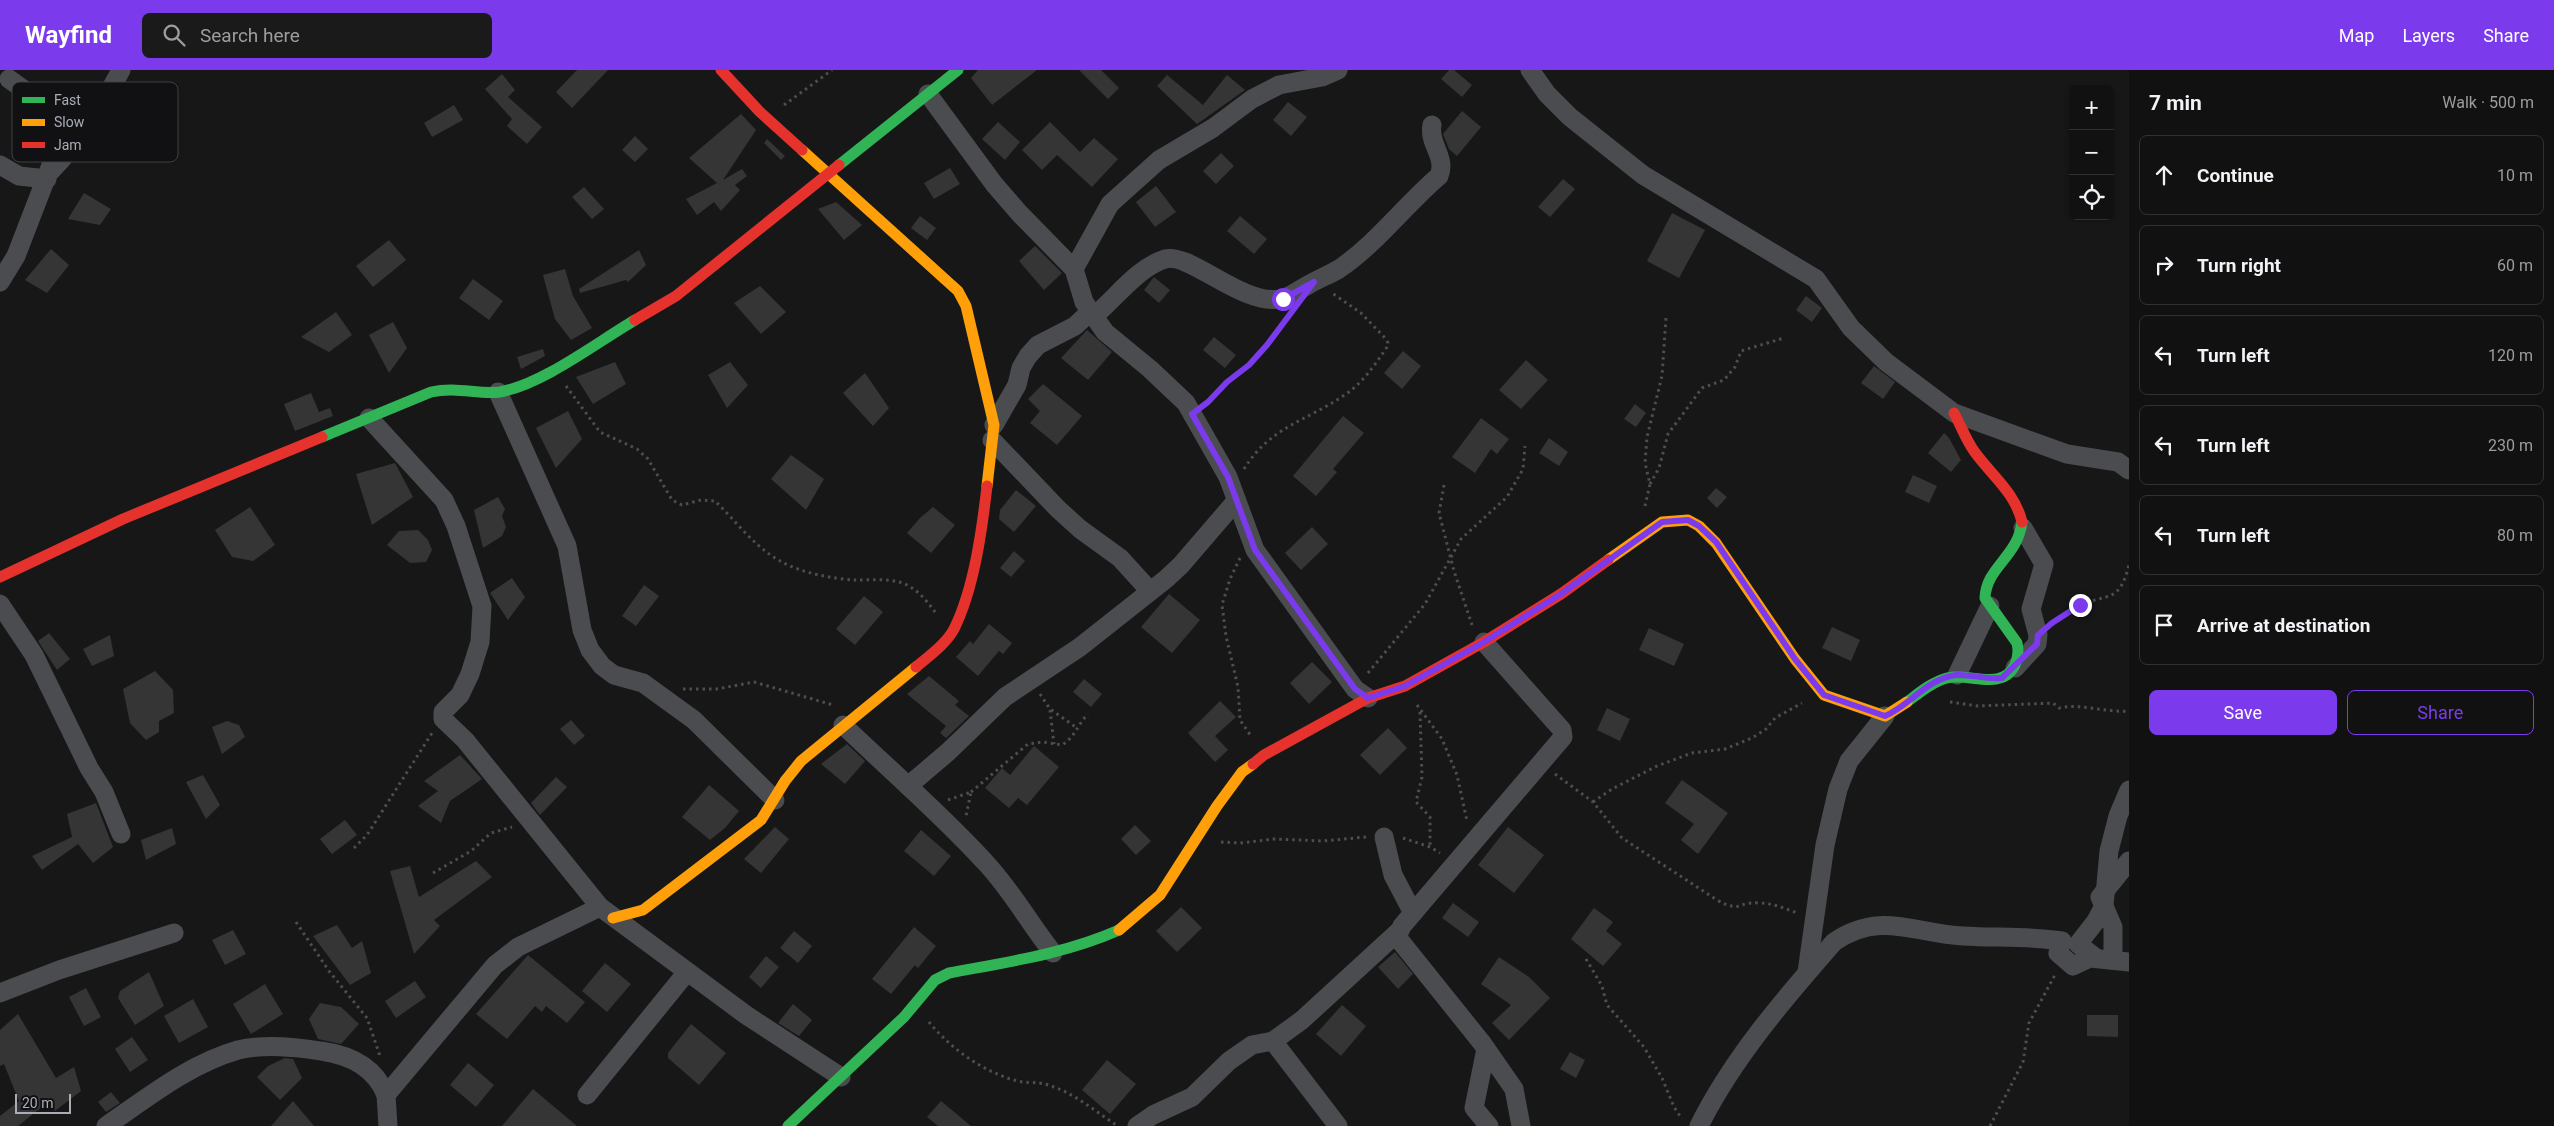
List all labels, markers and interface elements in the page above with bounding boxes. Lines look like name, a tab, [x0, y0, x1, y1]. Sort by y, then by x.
search box	[142, 13, 492, 58]
text: Wayfind	[25, 21, 112, 49]
icon: search	[160, 21, 188, 49]
text: Search here	[200, 24, 300, 47]
text: Map	[2339, 25, 2374, 46]
text: Layers	[2402, 25, 2455, 46]
text: Share	[2483, 25, 2529, 46]
legend	[12, 82, 178, 162]
map controls	[2069, 85, 2114, 220]
button: +	[2069, 85, 2114, 130]
text: 7 min	[2149, 91, 2202, 115]
text: Fast	[54, 92, 81, 108]
text: Walk · 500 m	[2442, 93, 2534, 112]
text: Slow	[54, 114, 85, 130]
button: −	[2069, 130, 2114, 175]
text: Jam	[54, 137, 82, 153]
icon: ahead	[2150, 161, 2178, 189]
text: Continue	[2197, 164, 2274, 187]
text: 10 m	[2497, 166, 2533, 185]
button: locate	[2069, 175, 2114, 220]
icon: right	[2150, 251, 2178, 279]
text: Turn right	[2197, 254, 2281, 277]
text: 60 m	[2497, 256, 2533, 275]
route start	[1272, 288, 1295, 311]
icon: left	[2150, 341, 2178, 369]
text: Turn left	[2197, 344, 2270, 367]
text: 120 m	[2488, 346, 2533, 365]
icon: left	[2150, 431, 2178, 459]
text: Turn left	[2197, 434, 2270, 457]
text: 230 m	[2488, 436, 2533, 455]
icon: left	[2150, 521, 2178, 549]
text: Turn left	[2197, 524, 2270, 547]
text: 80 m	[2497, 526, 2533, 545]
route end	[2069, 594, 2092, 617]
icon: arrive	[2150, 611, 2178, 639]
text: Arrive at destination	[2197, 614, 2370, 637]
button: Save	[2149, 690, 2337, 735]
button: Share	[2347, 690, 2534, 735]
scale bar	[15, 1091, 71, 1114]
text: 20 m	[22, 1095, 54, 1111]

